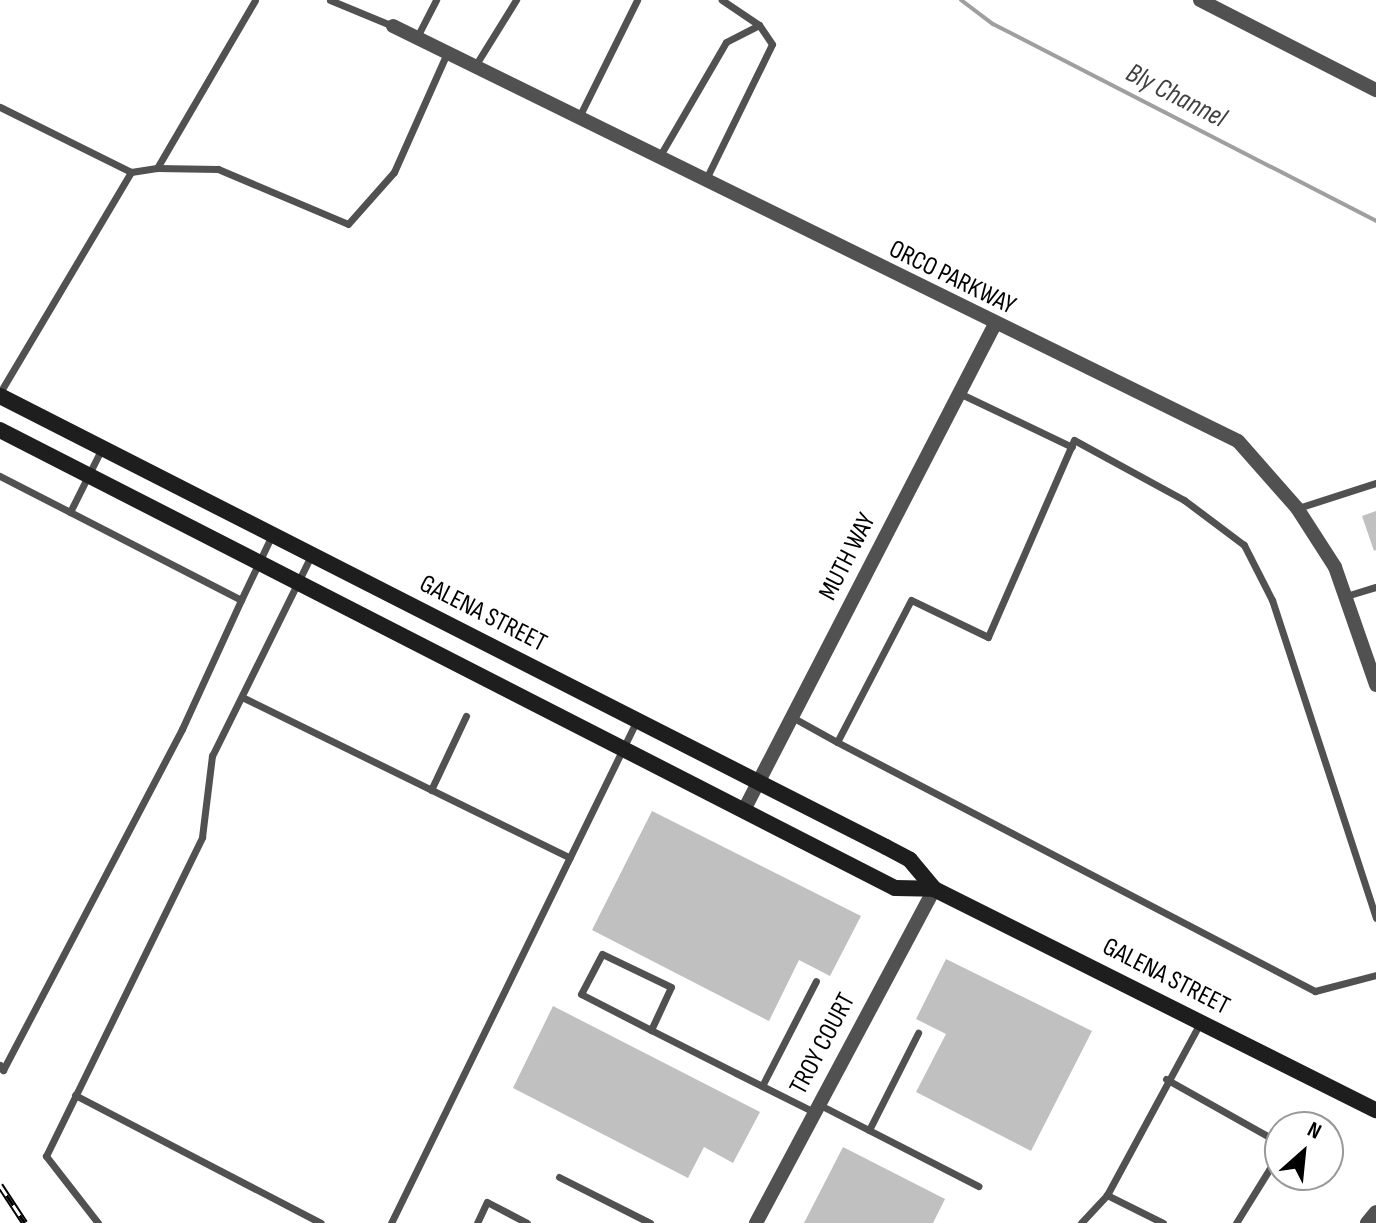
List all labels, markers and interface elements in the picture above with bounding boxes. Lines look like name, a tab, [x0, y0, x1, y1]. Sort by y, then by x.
water label: Bly Channel	[1120, 56, 1232, 136]
street label: ORCO PARKWAY	[884, 234, 1020, 322]
street label: MUTH WAY	[813, 508, 883, 606]
street label: GALENA STREET	[414, 569, 552, 659]
street label: GALENA STREET	[1097, 932, 1235, 1022]
street label: TROY COURT	[783, 988, 863, 1100]
north arrow	[1264, 1111, 1344, 1191]
text: N	[1303, 1116, 1326, 1146]

